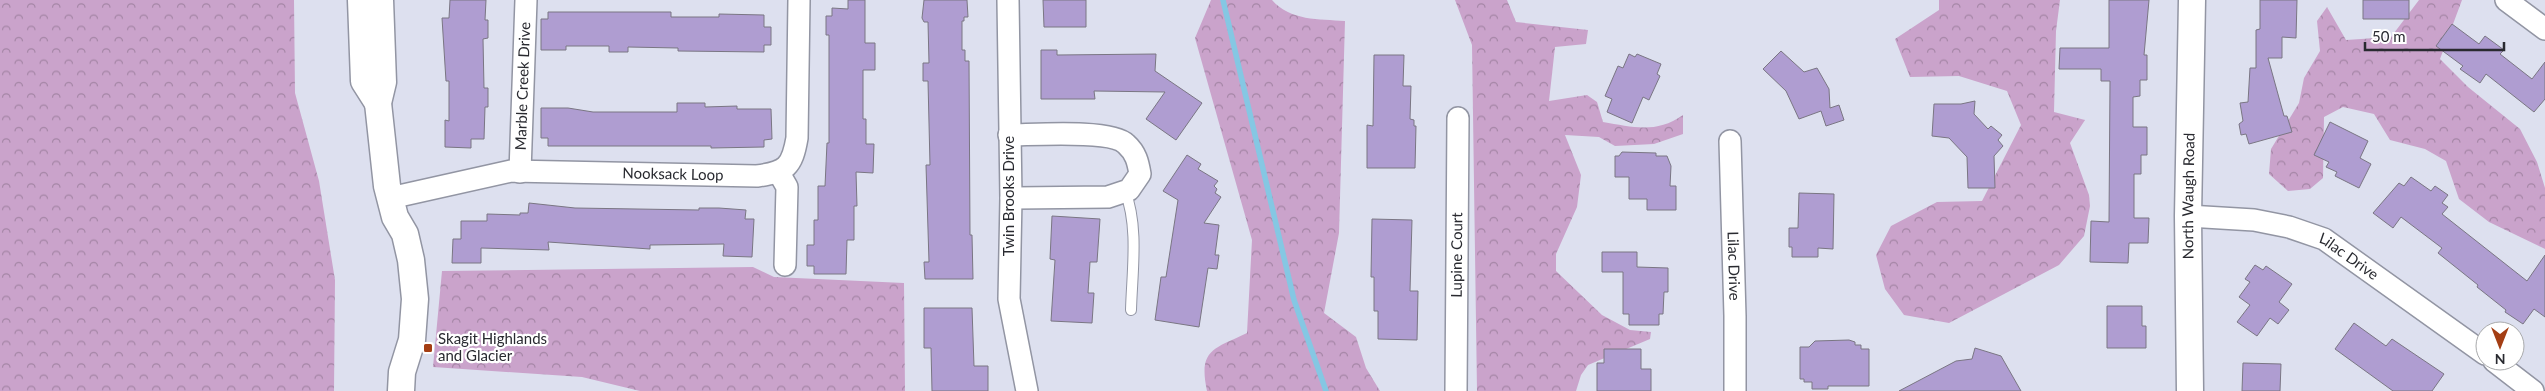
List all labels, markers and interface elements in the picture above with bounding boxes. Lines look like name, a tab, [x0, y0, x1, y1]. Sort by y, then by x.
scale bar	[2365, 20, 2504, 52]
street label: Marble Creek Drive	[511, 21, 533, 151]
text: 50 m	[2372, 27, 2406, 45]
street label: North Waugh Road	[2178, 133, 2198, 259]
street label: Twin Brooks Drive	[999, 136, 1017, 256]
street label: Nooksack Loop	[622, 163, 724, 183]
street label: Lupine Court	[1447, 212, 1465, 298]
street label: Lilac Drive	[2317, 228, 2383, 283]
street label: Lilac Drive	[1725, 231, 1745, 301]
north arrow	[2475, 321, 2525, 371]
place label: Skagit Highlands and Glacier	[438, 329, 547, 364]
marker: Skagit Highlands and Glacier	[422, 342, 434, 354]
text: N	[2495, 351, 2505, 368]

